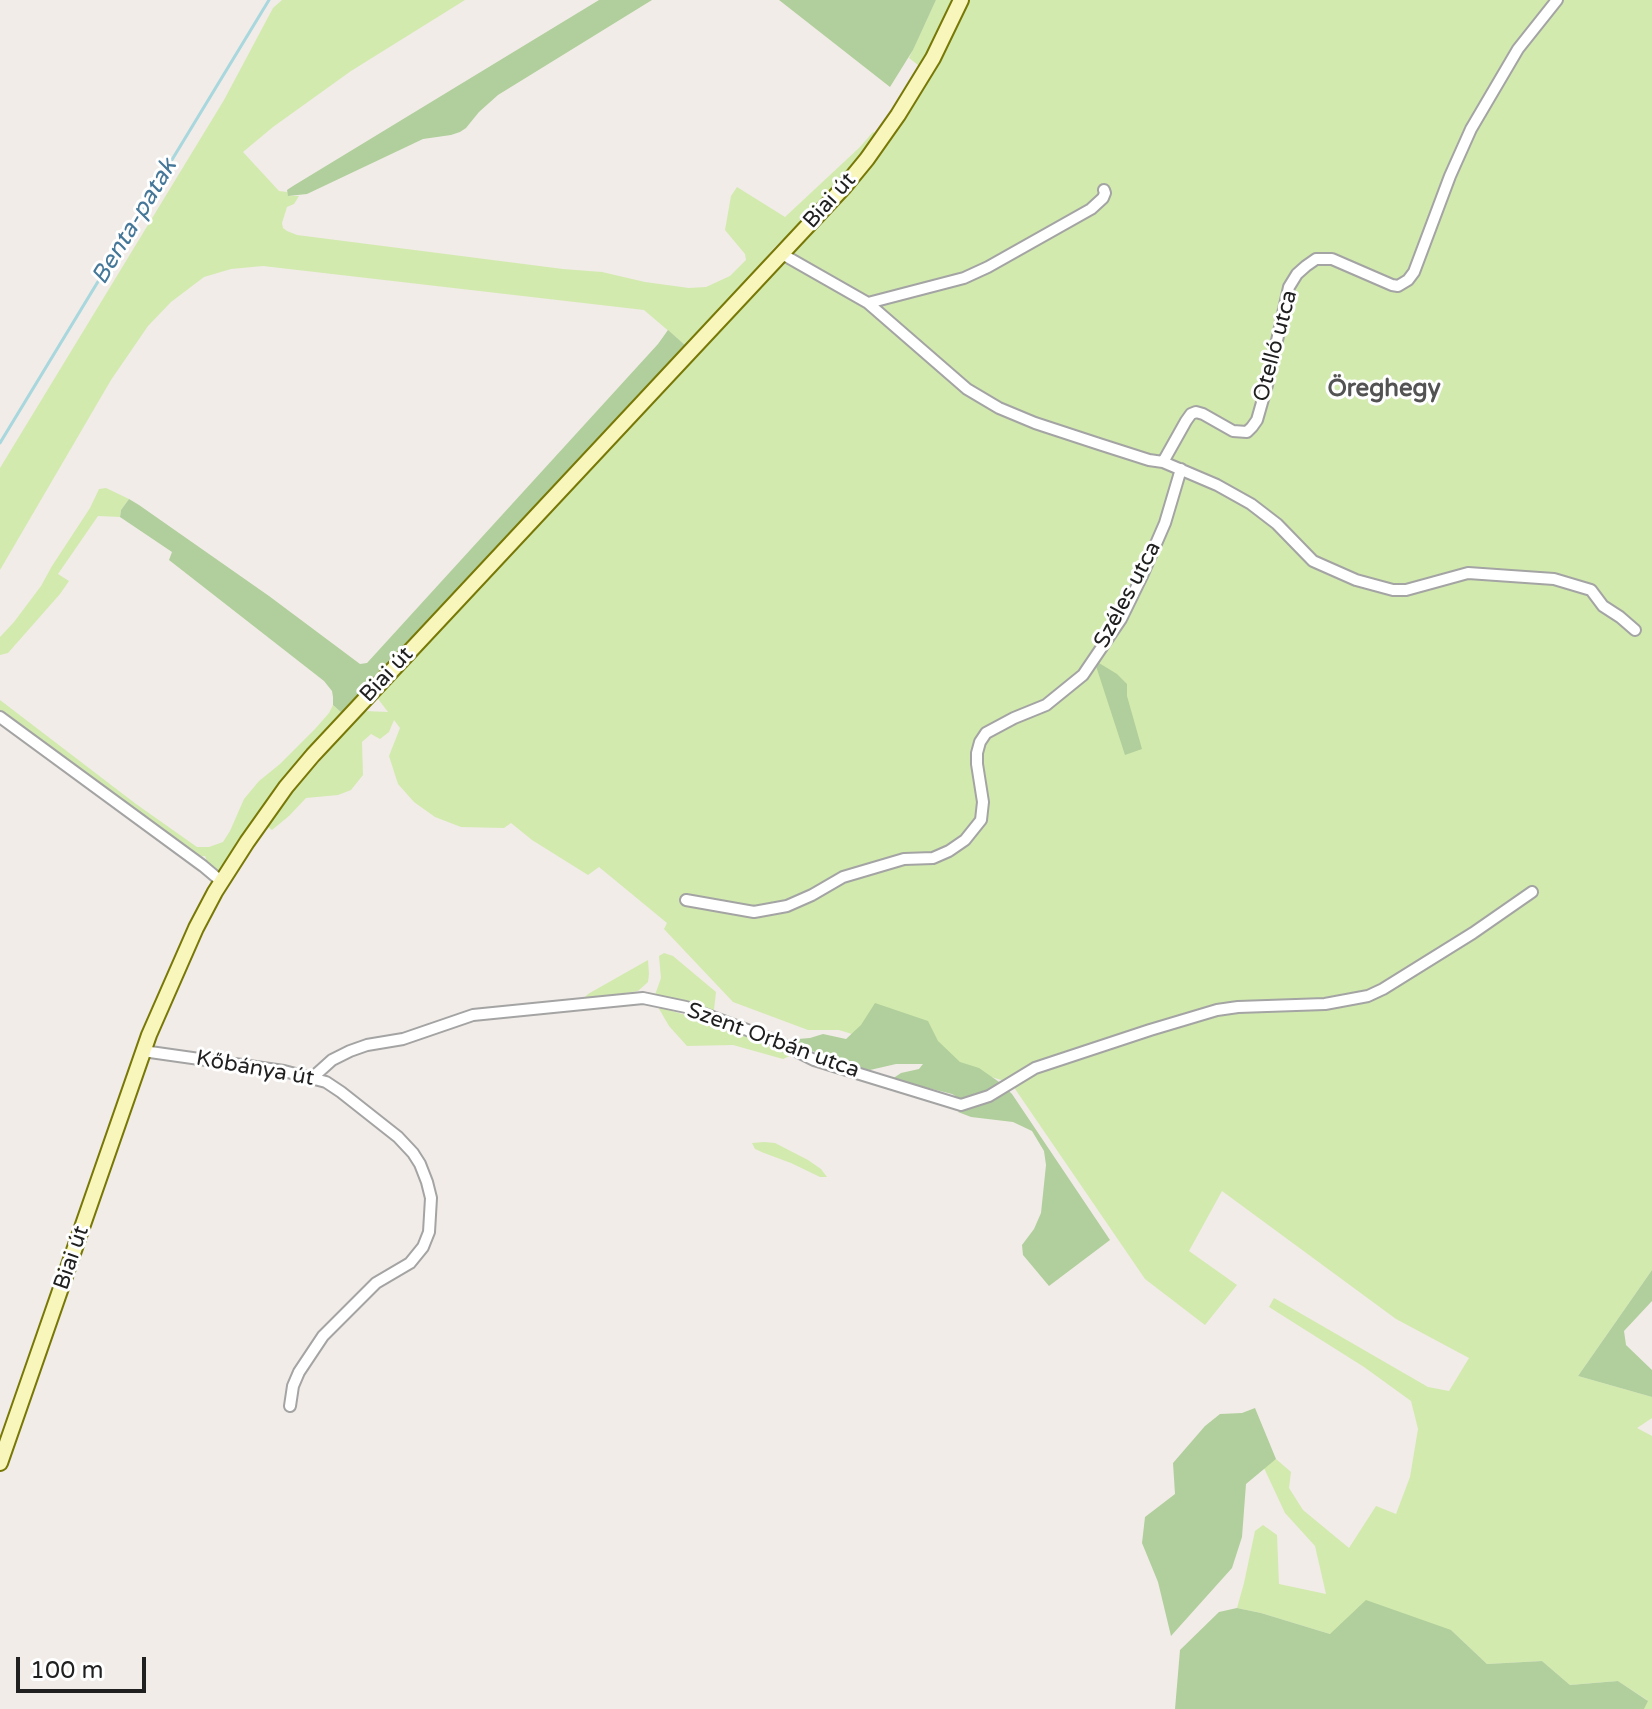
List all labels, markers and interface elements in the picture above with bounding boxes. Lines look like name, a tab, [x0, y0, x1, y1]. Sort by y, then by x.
water label: Benta-patak	[86, 154, 184, 290]
street label: Biai út	[798, 168, 862, 234]
street label: Otelló utca	[1248, 287, 1304, 405]
district label: Öreghegy	[1327, 376, 1441, 404]
street label: Széles utca	[1089, 537, 1167, 653]
street label: Biai út	[355, 642, 419, 708]
street label: Szent Orbán utca	[683, 998, 863, 1084]
street label: Kőbánya út	[194, 1046, 316, 1092]
street label: Biai út	[49, 1223, 95, 1293]
scale bar	[20, 1641, 150, 1691]
text: 100 m	[30, 1656, 104, 1685]

